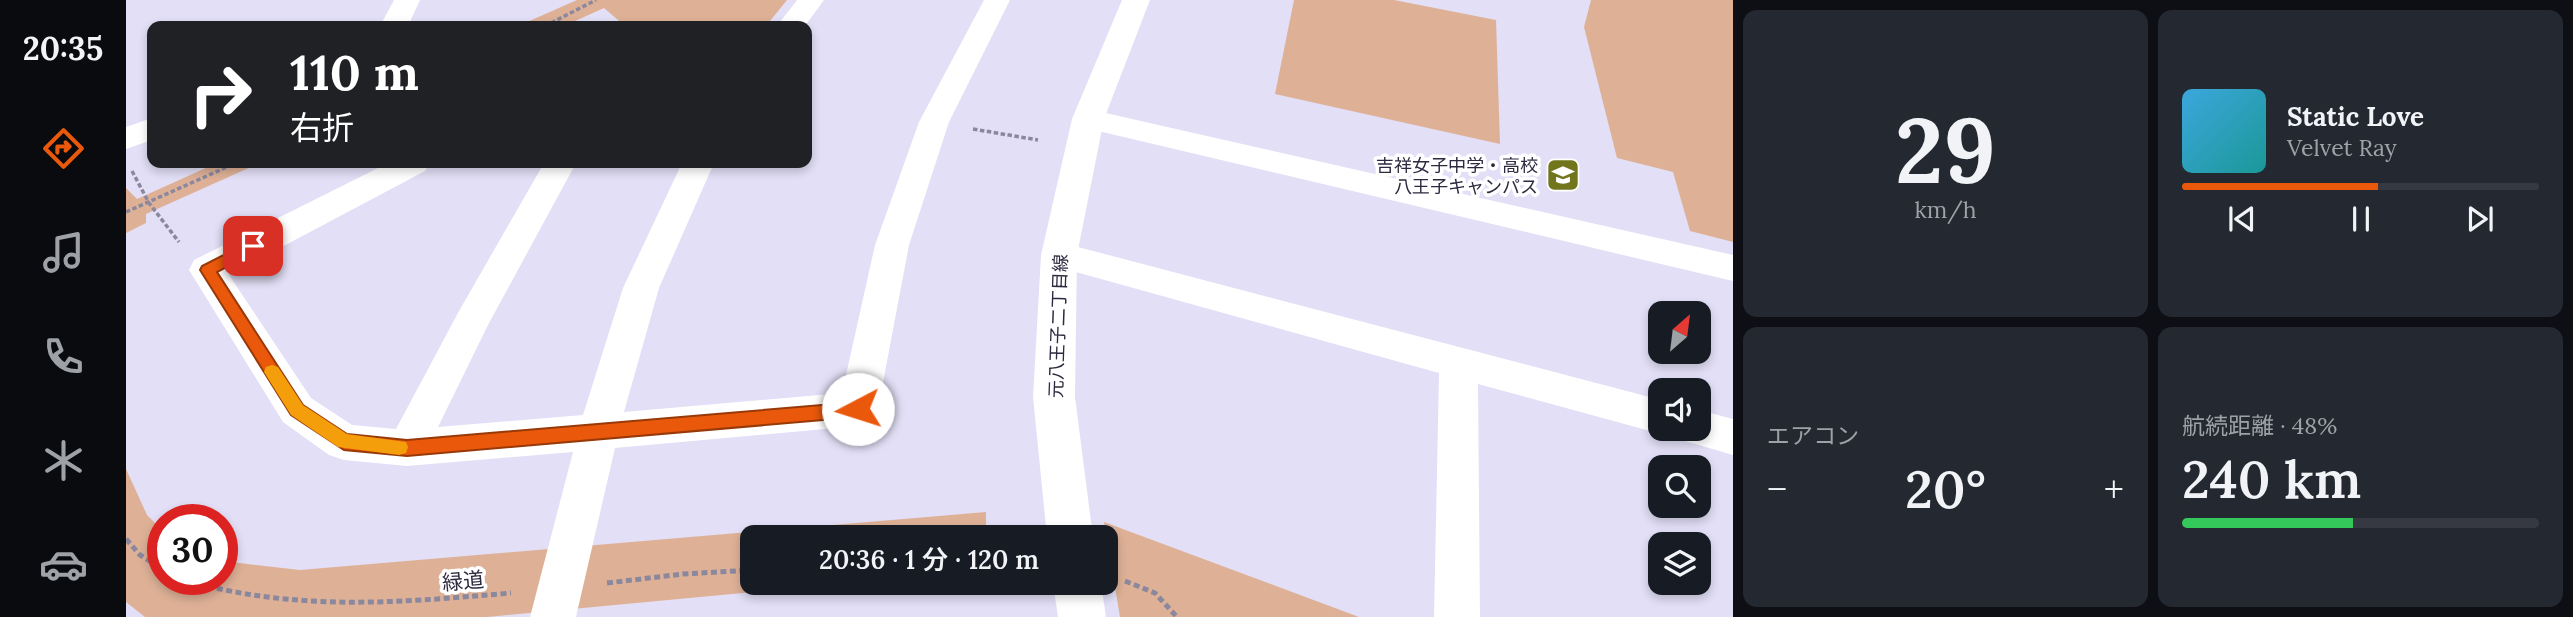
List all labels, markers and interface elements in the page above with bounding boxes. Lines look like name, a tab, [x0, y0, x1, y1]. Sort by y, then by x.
text: 20:35	[23, 28, 103, 69]
text: 110 m	[290, 41, 419, 103]
icon: right	[175, 49, 266, 140]
text: 29	[1895, 91, 1996, 208]
text: Static Love	[2287, 100, 2424, 133]
text: 右折	[290, 107, 354, 148]
icon: directions	[39, 124, 88, 173]
text: Velvet Ray	[2287, 133, 2397, 162]
place label: 吉祥女子中学・高校 八王子キャンパス	[1376, 154, 1538, 198]
school or university icon: 吉祥女子中学・高校 八王子キャンパス	[1544, 156, 1582, 194]
text: km/h	[1914, 195, 1977, 224]
icon: previous	[2223, 200, 2261, 238]
icon: pause	[2342, 200, 2380, 238]
icon: next	[2461, 200, 2499, 238]
pin	[223, 216, 283, 276]
icon: arrive	[234, 227, 272, 265]
icon: music	[39, 228, 88, 277]
street label: 元八王子二丁目線	[1044, 254, 1072, 398]
north arrow	[1648, 301, 1712, 364]
map controls	[1648, 301, 1711, 595]
icon: phone	[39, 332, 88, 381]
position arrow	[821, 372, 895, 446]
button: sound	[1648, 378, 1711, 441]
text: 航続距離 · 48%	[2182, 411, 2337, 440]
text: エアコン	[1767, 421, 1859, 450]
icon: climate	[39, 436, 88, 485]
text: 240 km	[2182, 446, 2362, 512]
button: search	[1648, 455, 1711, 518]
text: 20°	[1905, 456, 1986, 522]
text: −	[1767, 465, 1787, 513]
text: +	[2104, 465, 2124, 513]
speed limit sign: 30	[147, 504, 238, 595]
button: layers	[1648, 532, 1711, 595]
icon: car	[39, 540, 88, 589]
text: 20:36 · 1 分 · 120 m	[819, 543, 1039, 576]
street label: 緑道	[441, 566, 485, 596]

